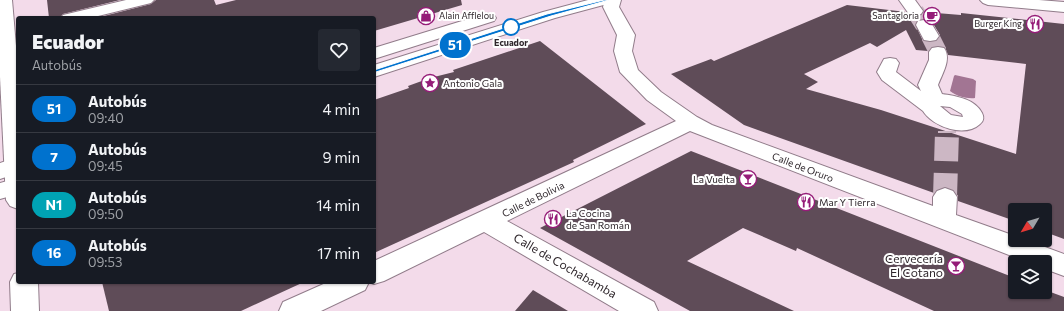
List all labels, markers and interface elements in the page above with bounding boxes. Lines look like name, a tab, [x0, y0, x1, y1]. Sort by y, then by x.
shop icon: Alain Afflelou	[416, 6, 436, 26]
cafe icon: Santagloria	[922, 6, 942, 26]
place label: Alain Afflelou	[439, 10, 494, 21]
place label: Santagloria	[872, 10, 919, 21]
restaurant icon: Burger King	[1025, 14, 1045, 34]
marker: Ecuador	[502, 18, 520, 36]
place label: Burger King	[974, 18, 1022, 29]
button: heart	[318, 29, 360, 71]
text: Ecuador	[32, 30, 104, 53]
line badge: 51	[437, 32, 473, 58]
text: 51	[448, 36, 462, 53]
place label: Ecuador	[494, 37, 528, 48]
text: Autobús	[32, 57, 82, 73]
place icon: Antonio Gala	[420, 73, 440, 93]
place label: Antonio Gala	[443, 77, 502, 89]
text: Autobús	[88, 92, 147, 110]
text: 51	[47, 100, 61, 117]
text: 4 min	[323, 100, 360, 118]
text: 09:40	[88, 110, 124, 126]
text: Autobús	[88, 140, 147, 158]
text: 7	[50, 148, 58, 165]
text: 9 min	[322, 148, 360, 166]
street label: Calle de Oruro	[771, 150, 835, 184]
text: 09:45	[88, 158, 123, 174]
bar icon: La Vuelta	[738, 169, 758, 189]
place label: La Vuelta	[693, 173, 735, 185]
street label: Calle de Bolivia	[500, 179, 566, 219]
text: Autobús	[88, 188, 147, 206]
restaurant icon: Mar Y Tierra	[796, 192, 816, 212]
text: N1	[46, 196, 62, 213]
text: 14 min	[316, 196, 360, 214]
place label: Mar Y Tierra	[819, 196, 875, 208]
north arrow	[1008, 203, 1052, 247]
map controls	[1008, 203, 1052, 299]
text: 09:50	[88, 206, 123, 222]
place label: La Cocina de San Román	[566, 207, 630, 231]
restaurant icon: La Cocina de San Román	[543, 209, 563, 229]
street label: Calle de Cochabamba	[512, 230, 619, 300]
text: Autobús	[88, 236, 147, 254]
text: 16	[47, 244, 61, 261]
text: 17 min	[317, 244, 360, 262]
place label: Cervecería El Cotano	[885, 251, 943, 279]
text: 09:53	[88, 254, 122, 270]
button: layers	[1008, 255, 1052, 299]
bar icon: Cervecería El Cotano	[946, 256, 966, 276]

